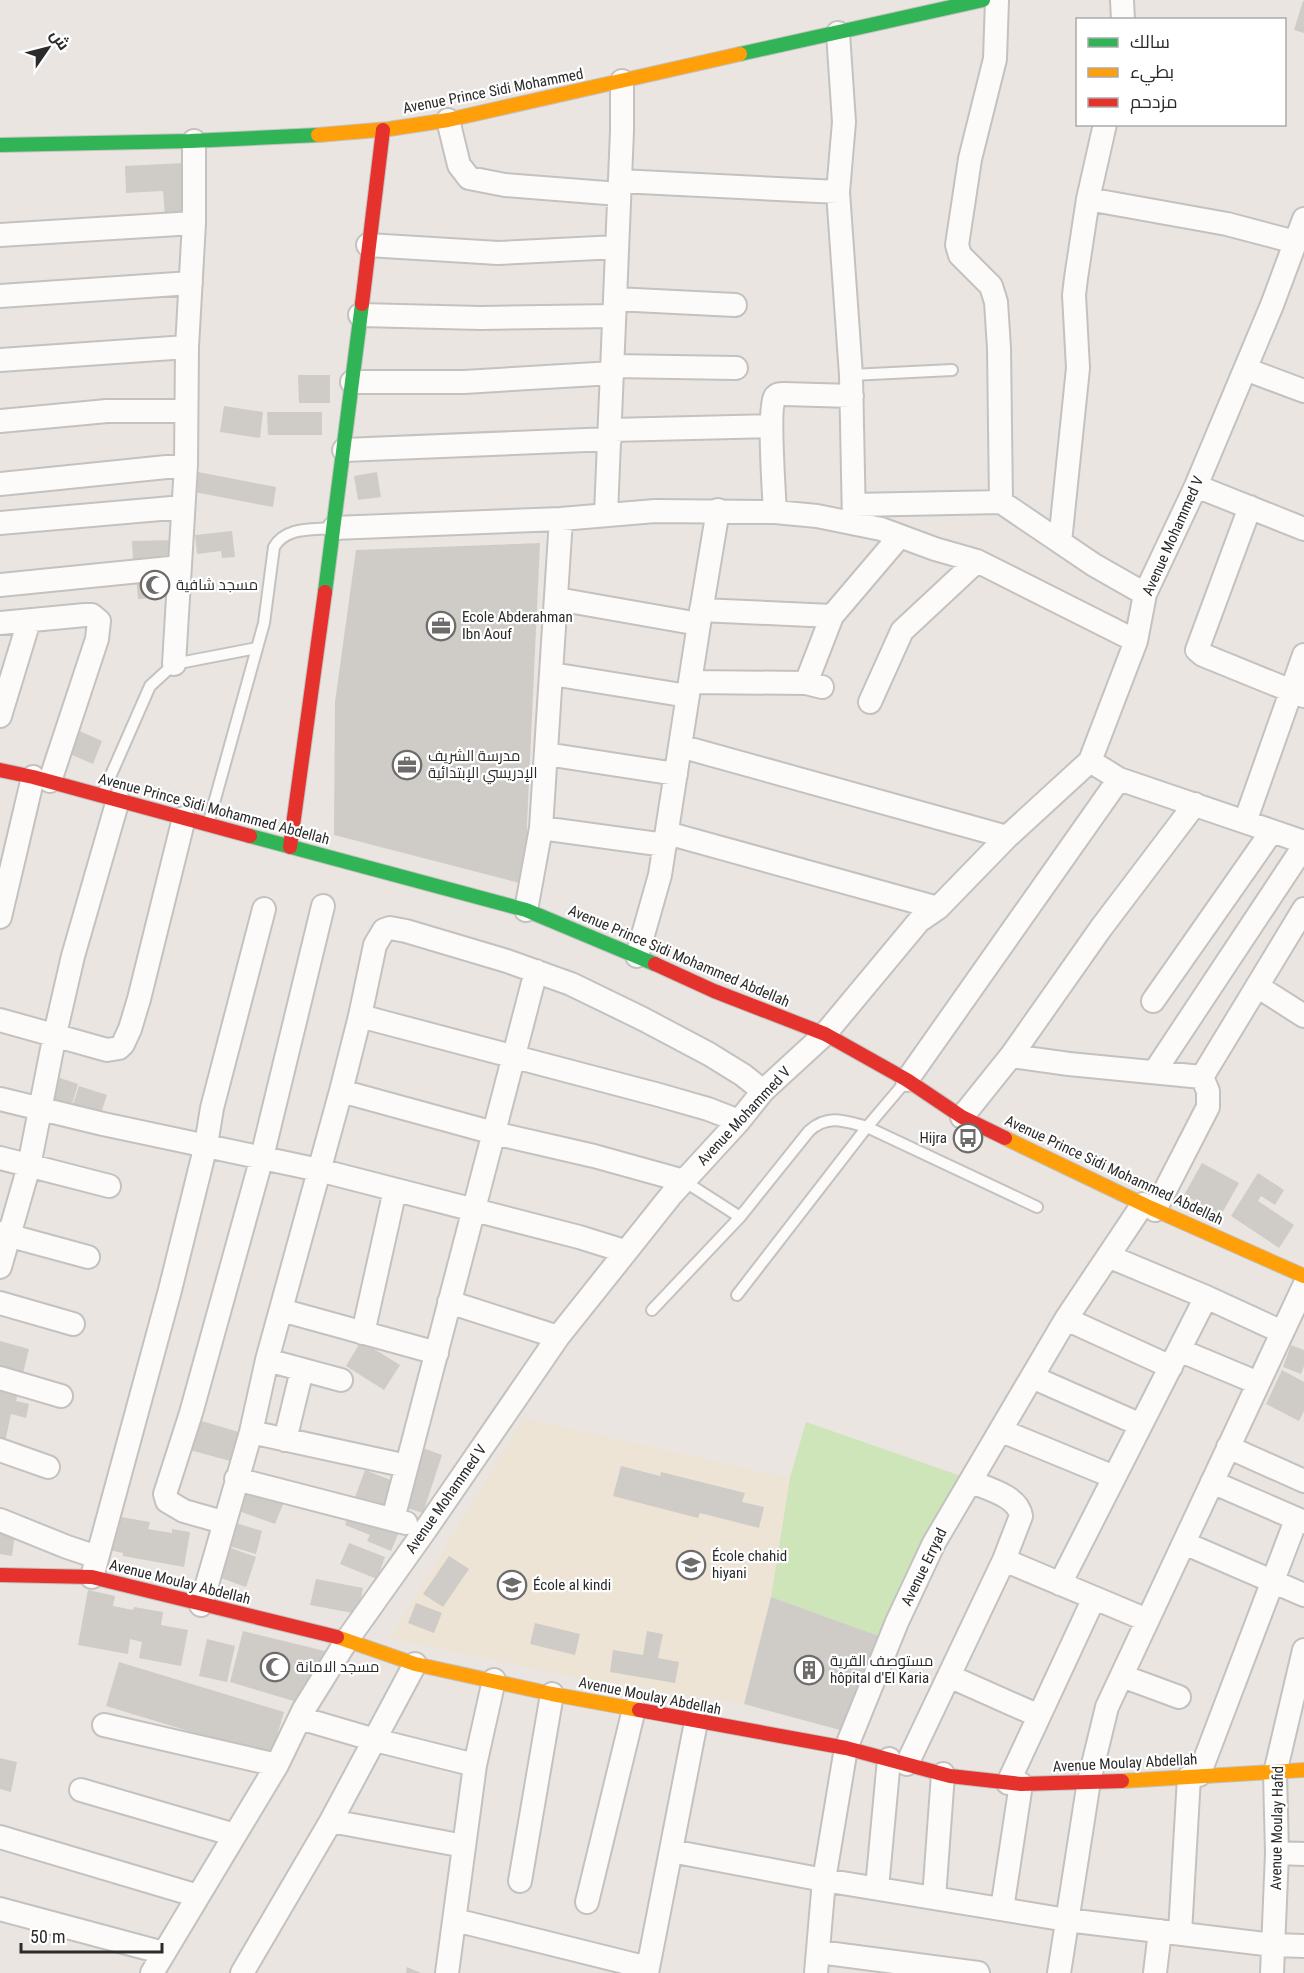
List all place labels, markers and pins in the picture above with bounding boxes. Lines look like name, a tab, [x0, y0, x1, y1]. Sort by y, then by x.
mosque icon: مسجد شافية	[139, 569, 171, 601]
place label: مسجد شافية	[176, 576, 258, 594]
place label: Ecole Abderahman Ibn Aouf	[462, 608, 573, 643]
office icon: Ecole Abderahman Ibn Aouf	[425, 610, 457, 642]
place label: مدرسة الشريف الإدريسي الإبتدائية	[428, 747, 538, 785]
office icon: مدرسة الشريف الإدريسي الإبتدائية	[391, 749, 423, 781]
bus stop icon: Hijra	[952, 1122, 984, 1154]
place label: Hijra	[919, 1129, 947, 1147]
place label: École chahid hiyani	[712, 1547, 787, 1582]
school or university icon: École chahid hiyani	[675, 1549, 707, 1581]
school or university icon: École al kindi	[496, 1569, 528, 1601]
place label: École al kindi	[533, 1576, 611, 1594]
mosque icon: مسجد الامانة	[259, 1651, 291, 1683]
place label: مستوصف القرية hôpital d'El Karia	[830, 1652, 933, 1687]
building icon: مستوصف القرية hôpital d'El Karia	[793, 1654, 825, 1686]
place label: مسجد الامانة	[296, 1658, 379, 1676]

